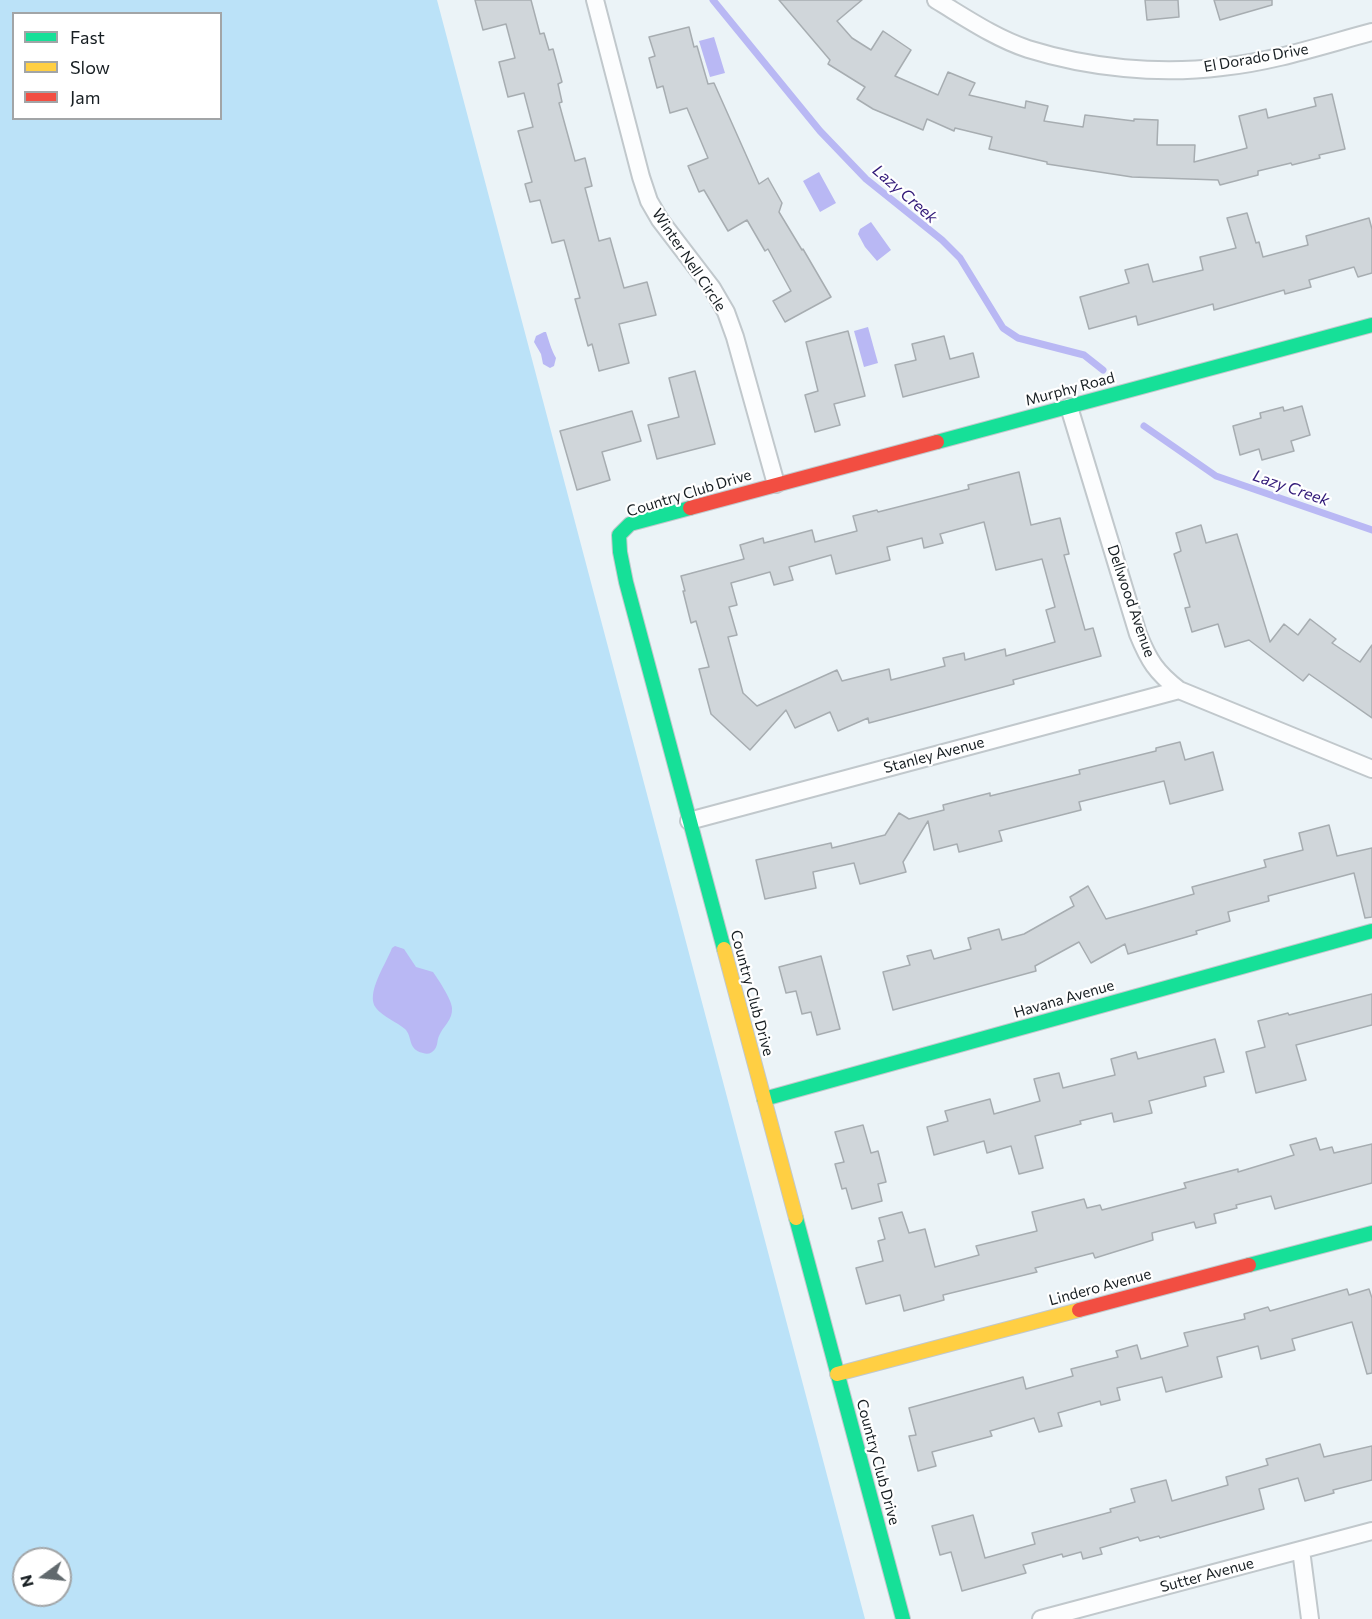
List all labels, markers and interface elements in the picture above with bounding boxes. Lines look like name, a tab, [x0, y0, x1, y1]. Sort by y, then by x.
legend	[12, 12, 222, 120]
text: Fast	[70, 26, 105, 48]
street label: El Dorado Drive	[1202, 40, 1310, 76]
text: Slow	[70, 56, 110, 78]
text: Jam	[70, 86, 100, 108]
water label: Lazy Creek	[869, 161, 941, 227]
street label: Winter Nell Circle	[648, 206, 730, 314]
street label: Murphy Road	[1023, 368, 1117, 410]
street label: Country Club Drive	[624, 465, 754, 521]
water label: Lazy Creek	[1250, 466, 1332, 510]
street label: Dellwood Avenue	[1103, 542, 1159, 660]
street label: Stanley Avenue	[882, 733, 986, 777]
street label: Country Club Drive	[727, 928, 777, 1058]
street label: Havana Avenue	[1012, 976, 1116, 1022]
street label: Lindero Avenue	[1047, 1265, 1153, 1309]
street label: Country Club Drive	[853, 1397, 903, 1527]
north arrow	[12, 1547, 72, 1607]
street label: Sutter Avenue	[1158, 1554, 1256, 1596]
text: N	[15, 1573, 37, 1590]

